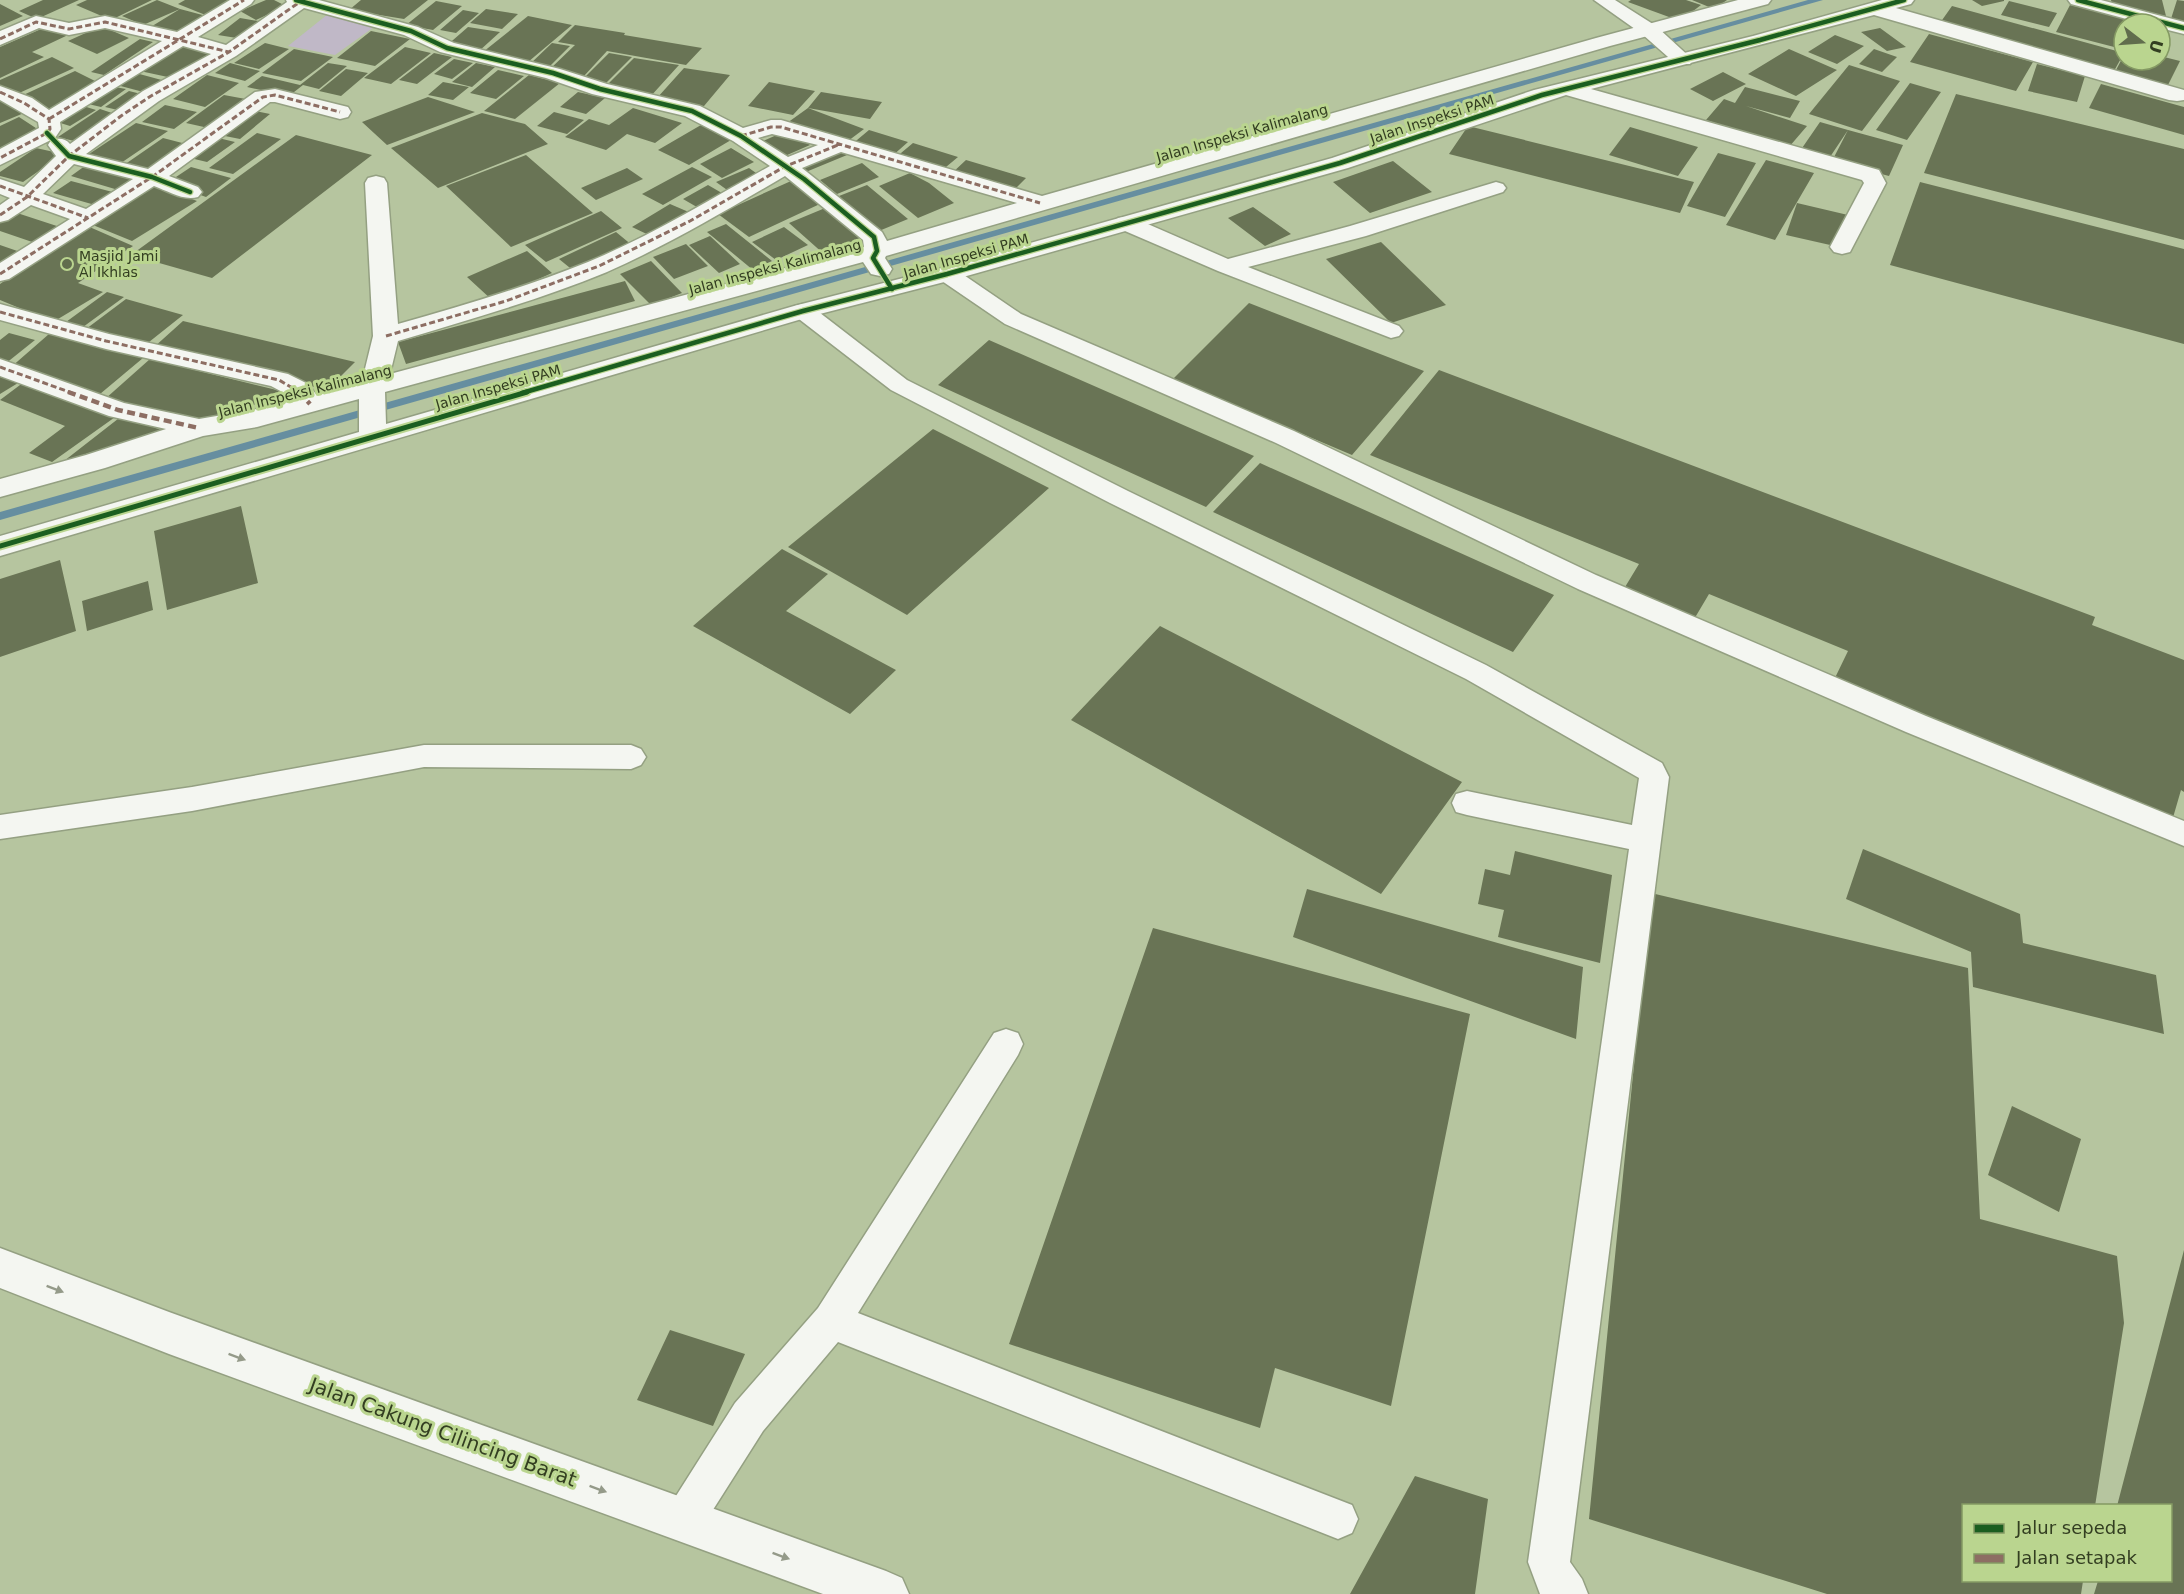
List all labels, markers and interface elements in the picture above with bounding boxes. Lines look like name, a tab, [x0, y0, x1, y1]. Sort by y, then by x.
north arrow	[2112, 12, 2172, 72]
text: U	[2145, 37, 2167, 55]
street label: Jalan Inspeksi PAM	[1367, 91, 1496, 147]
street label: Jalan Inspeksi Kalimalang	[1153, 101, 1330, 165]
street label: Jalan Inspeksi PAM	[901, 230, 1030, 282]
street label: Jalan Inspeksi Kalimalang	[686, 236, 863, 298]
place label: Masjid Jami Al Ikhlas	[79, 248, 158, 280]
marker: Masjid Jami Al Ikhlas	[60, 257, 74, 271]
street label: Jalan Inspeksi PAM	[433, 361, 562, 413]
street label: Jalan Inspeksi Kalimalang	[216, 362, 393, 421]
one-way arrow	[46, 1284, 64, 1294]
one-way arrow	[229, 1353, 247, 1363]
street label: Jalan Cakung Cilincing Barat	[304, 1372, 580, 1492]
one-way arrow	[589, 1485, 607, 1494]
legend	[1962, 1504, 2172, 1582]
text: Jalur sepeda	[2015, 1517, 2127, 1538]
text: Jalan setapak	[2015, 1547, 2137, 1568]
one-way arrow	[772, 1552, 790, 1562]

